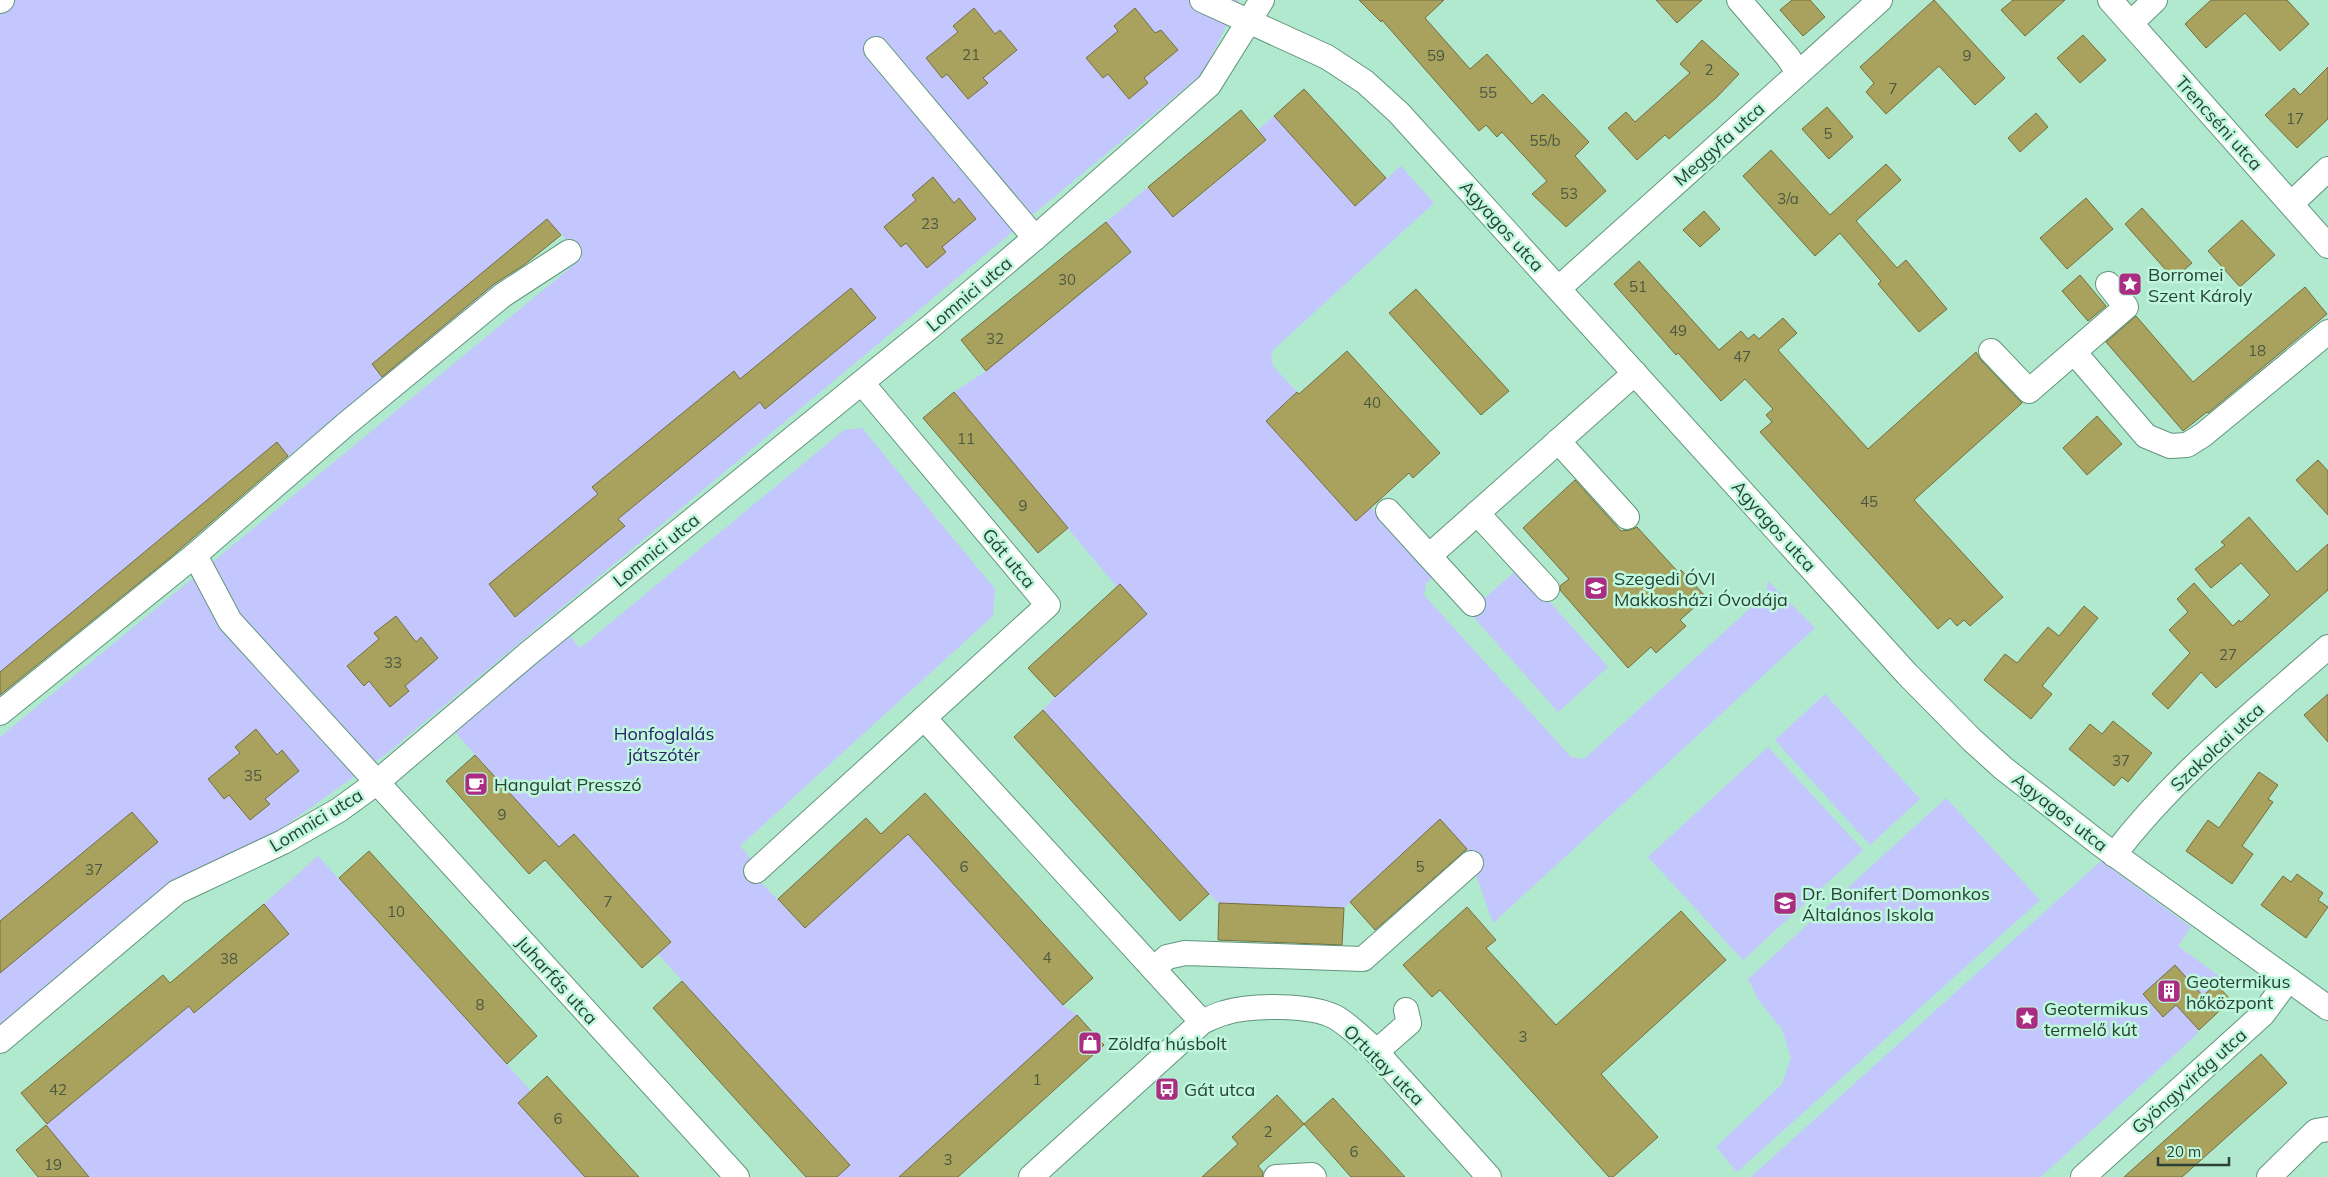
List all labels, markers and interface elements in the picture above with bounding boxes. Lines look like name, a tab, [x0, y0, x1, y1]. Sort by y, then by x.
house number: 21	[962, 45, 980, 64]
house number: 59	[1427, 46, 1445, 65]
house number: 9	[1962, 46, 1972, 65]
house number: 2	[1704, 60, 1714, 79]
street label: Trencséni utca	[2170, 71, 2268, 175]
house number: 7	[1888, 79, 1898, 98]
house number: 55	[1479, 83, 1497, 102]
street label: Meggyfa utca	[1669, 97, 1769, 191]
house number: 17	[2286, 109, 2304, 128]
house number: 5	[1823, 124, 1833, 143]
house number: 55/b	[1529, 131, 1561, 150]
street label: Agyagos utca	[1455, 176, 1549, 276]
house number: 53	[1560, 184, 1578, 203]
house number: 3/a	[1777, 189, 1799, 208]
house number: 23	[921, 214, 939, 233]
street label: Lomnici utca	[921, 252, 1017, 336]
place label: Borromei Szent Károly	[2148, 263, 2253, 307]
house number: 30	[1058, 270, 1076, 289]
place icon: Borromei Szent Károly	[2117, 271, 2143, 297]
house number: 51	[1629, 277, 1647, 296]
house number: 49	[1669, 321, 1687, 340]
house number: 32	[986, 329, 1004, 348]
house number: 18	[2248, 341, 2266, 360]
house number: 47	[1733, 347, 1751, 366]
house number: 40	[1363, 393, 1381, 412]
house number: 11	[957, 429, 975, 448]
street label: Agyagos utca	[1727, 476, 1821, 576]
house number: 45	[1860, 492, 1878, 511]
house number: 9	[1018, 496, 1028, 515]
street label: Lomnici utca	[608, 508, 704, 592]
street label: Gát utca	[977, 523, 1041, 593]
place label: Szegedi ÓVI Makkosházi Óvodája	[1614, 567, 1788, 611]
school or university icon: Szegedi ÓVI Makkosházi Óvodája	[1583, 575, 1609, 601]
house number: 27	[2219, 645, 2237, 664]
house number: 33	[384, 653, 402, 672]
street label: Szakolcai utca	[2165, 698, 2269, 796]
park label: Honfoglalás játszótér	[614, 722, 714, 766]
house number: 37	[2112, 751, 2130, 770]
house number: 35	[244, 766, 262, 785]
street label: Agyagos utca	[2008, 767, 2112, 857]
cafe icon: Hangulat Presszó	[463, 771, 489, 797]
place label: Hangulat Presszó	[494, 773, 641, 796]
street label: Lomnici utca	[265, 783, 367, 857]
house number: 9	[497, 805, 507, 824]
house number: 6	[959, 857, 969, 876]
house number: 5	[1415, 857, 1425, 876]
house number: 37	[85, 860, 103, 879]
place label: Dr. Bonifert Domonkos Általános Iskola	[1802, 882, 1990, 926]
school or university icon: Dr. Bonifert Domonkos Általános Iskola	[1772, 890, 1798, 916]
house number: 7	[603, 892, 613, 911]
house number: 10	[387, 902, 405, 921]
street label: Juharfás utca	[511, 931, 603, 1029]
house number: 4	[1042, 948, 1052, 967]
house number: 38	[220, 949, 238, 968]
place label: Geotermikus hőközpont	[2186, 970, 2290, 1014]
building icon: Geotermikus hőközpont	[2156, 978, 2182, 1004]
house number: 8	[475, 995, 485, 1014]
place label: Geotermikus termelő kút	[2044, 997, 2148, 1041]
place icon: Geotermikus termelő kút	[2014, 1005, 2040, 1031]
street label: Ortutay utca	[1339, 1020, 1429, 1110]
street label: Gyöngyvirág utca	[2127, 1023, 2251, 1139]
house number: 3	[1518, 1027, 1528, 1046]
shop icon: Zöldfa húsbolt	[1077, 1030, 1103, 1056]
place label: Zöldfa húsbolt	[1108, 1032, 1227, 1055]
house number: 1	[1032, 1070, 1042, 1089]
bus stop icon: Gát utca	[1154, 1076, 1180, 1102]
place label: Gát utca	[1184, 1078, 1255, 1101]
house number: 42	[49, 1080, 67, 1099]
house number: 6	[553, 1109, 563, 1128]
house number: 2	[1263, 1122, 1273, 1141]
scale bar	[2158, 1134, 2229, 1166]
house number: 6	[1349, 1142, 1359, 1161]
text: 20 m	[2166, 1142, 2201, 1161]
house number: 3	[943, 1150, 953, 1169]
house number: 19	[44, 1155, 62, 1174]

